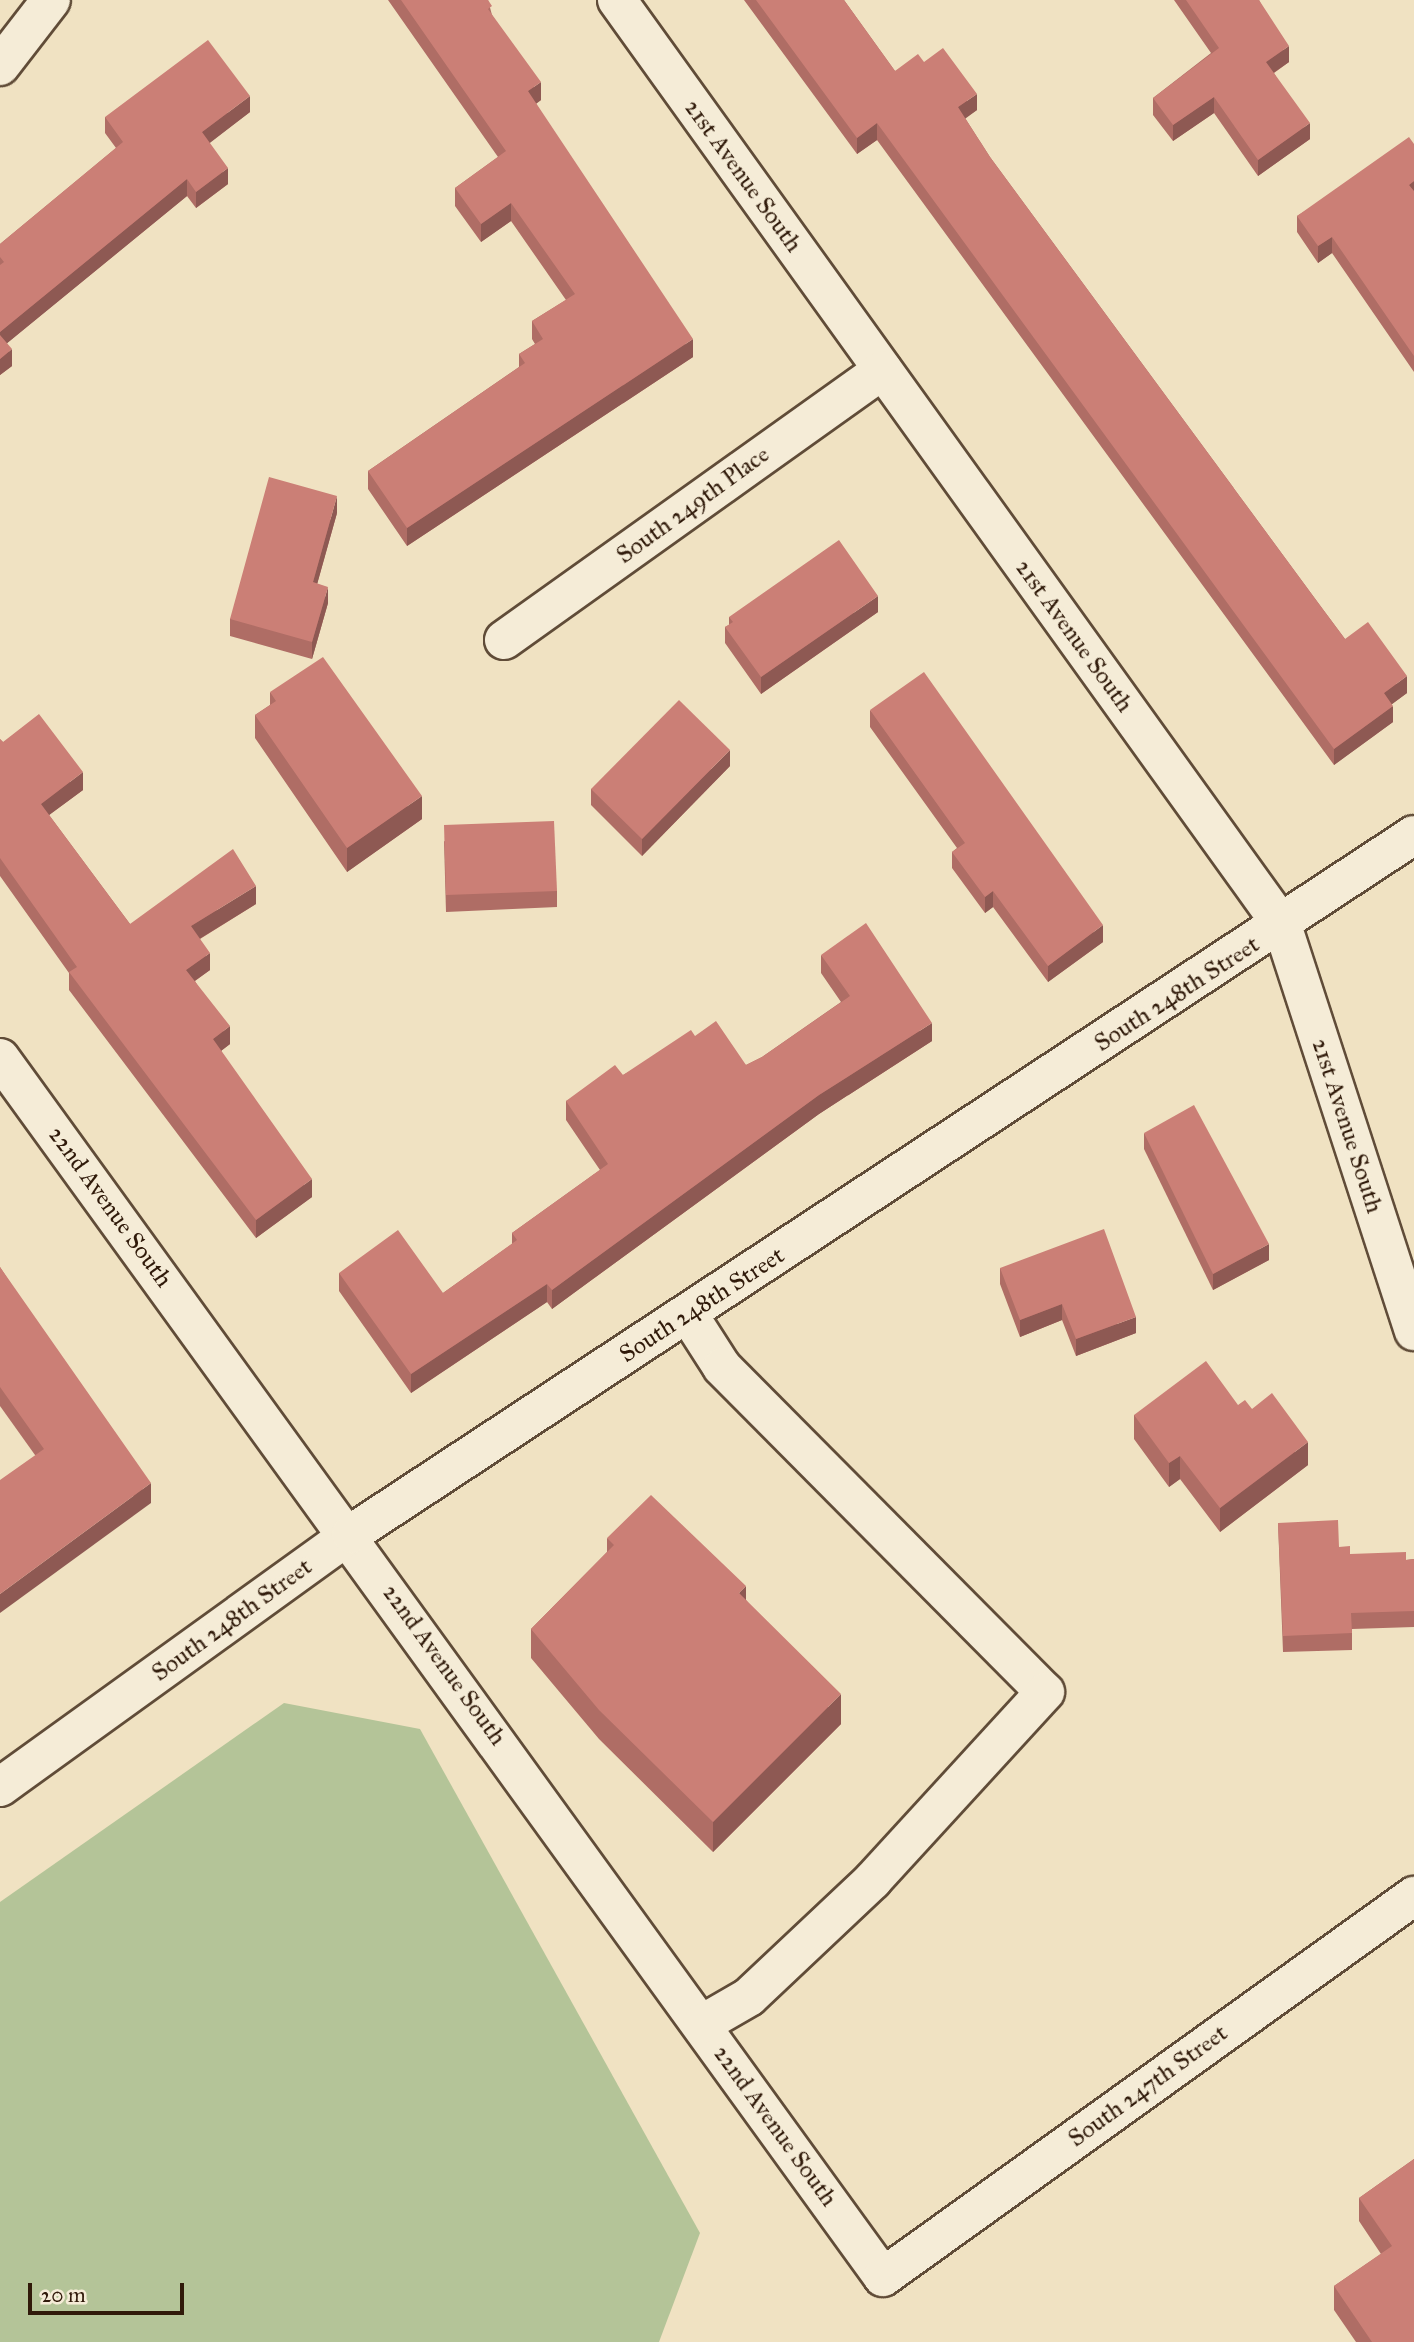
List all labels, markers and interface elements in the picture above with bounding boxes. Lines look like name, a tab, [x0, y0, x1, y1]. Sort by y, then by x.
street label: 21st Avenue South	[678, 94, 808, 258]
street label: South 249th Place	[611, 440, 775, 570]
street label: 21st Avenue South	[1009, 554, 1139, 718]
street label: South 248th Street	[1089, 930, 1265, 1058]
street label: 21st Avenue South	[1305, 1035, 1389, 1217]
street label: 22nd Avenue South	[42, 1121, 178, 1293]
street label: South 248th Street	[614, 1241, 790, 1369]
street label: South 248th Street	[146, 1552, 318, 1688]
street label: 22nd Avenue South	[376, 1579, 512, 1751]
street label: South 247th Street	[1063, 2019, 1233, 2153]
street label: 22nd Avenue South	[707, 2040, 843, 2212]
scale bar	[32, 2268, 187, 2312]
text: 20 m	[41, 2282, 86, 2308]

